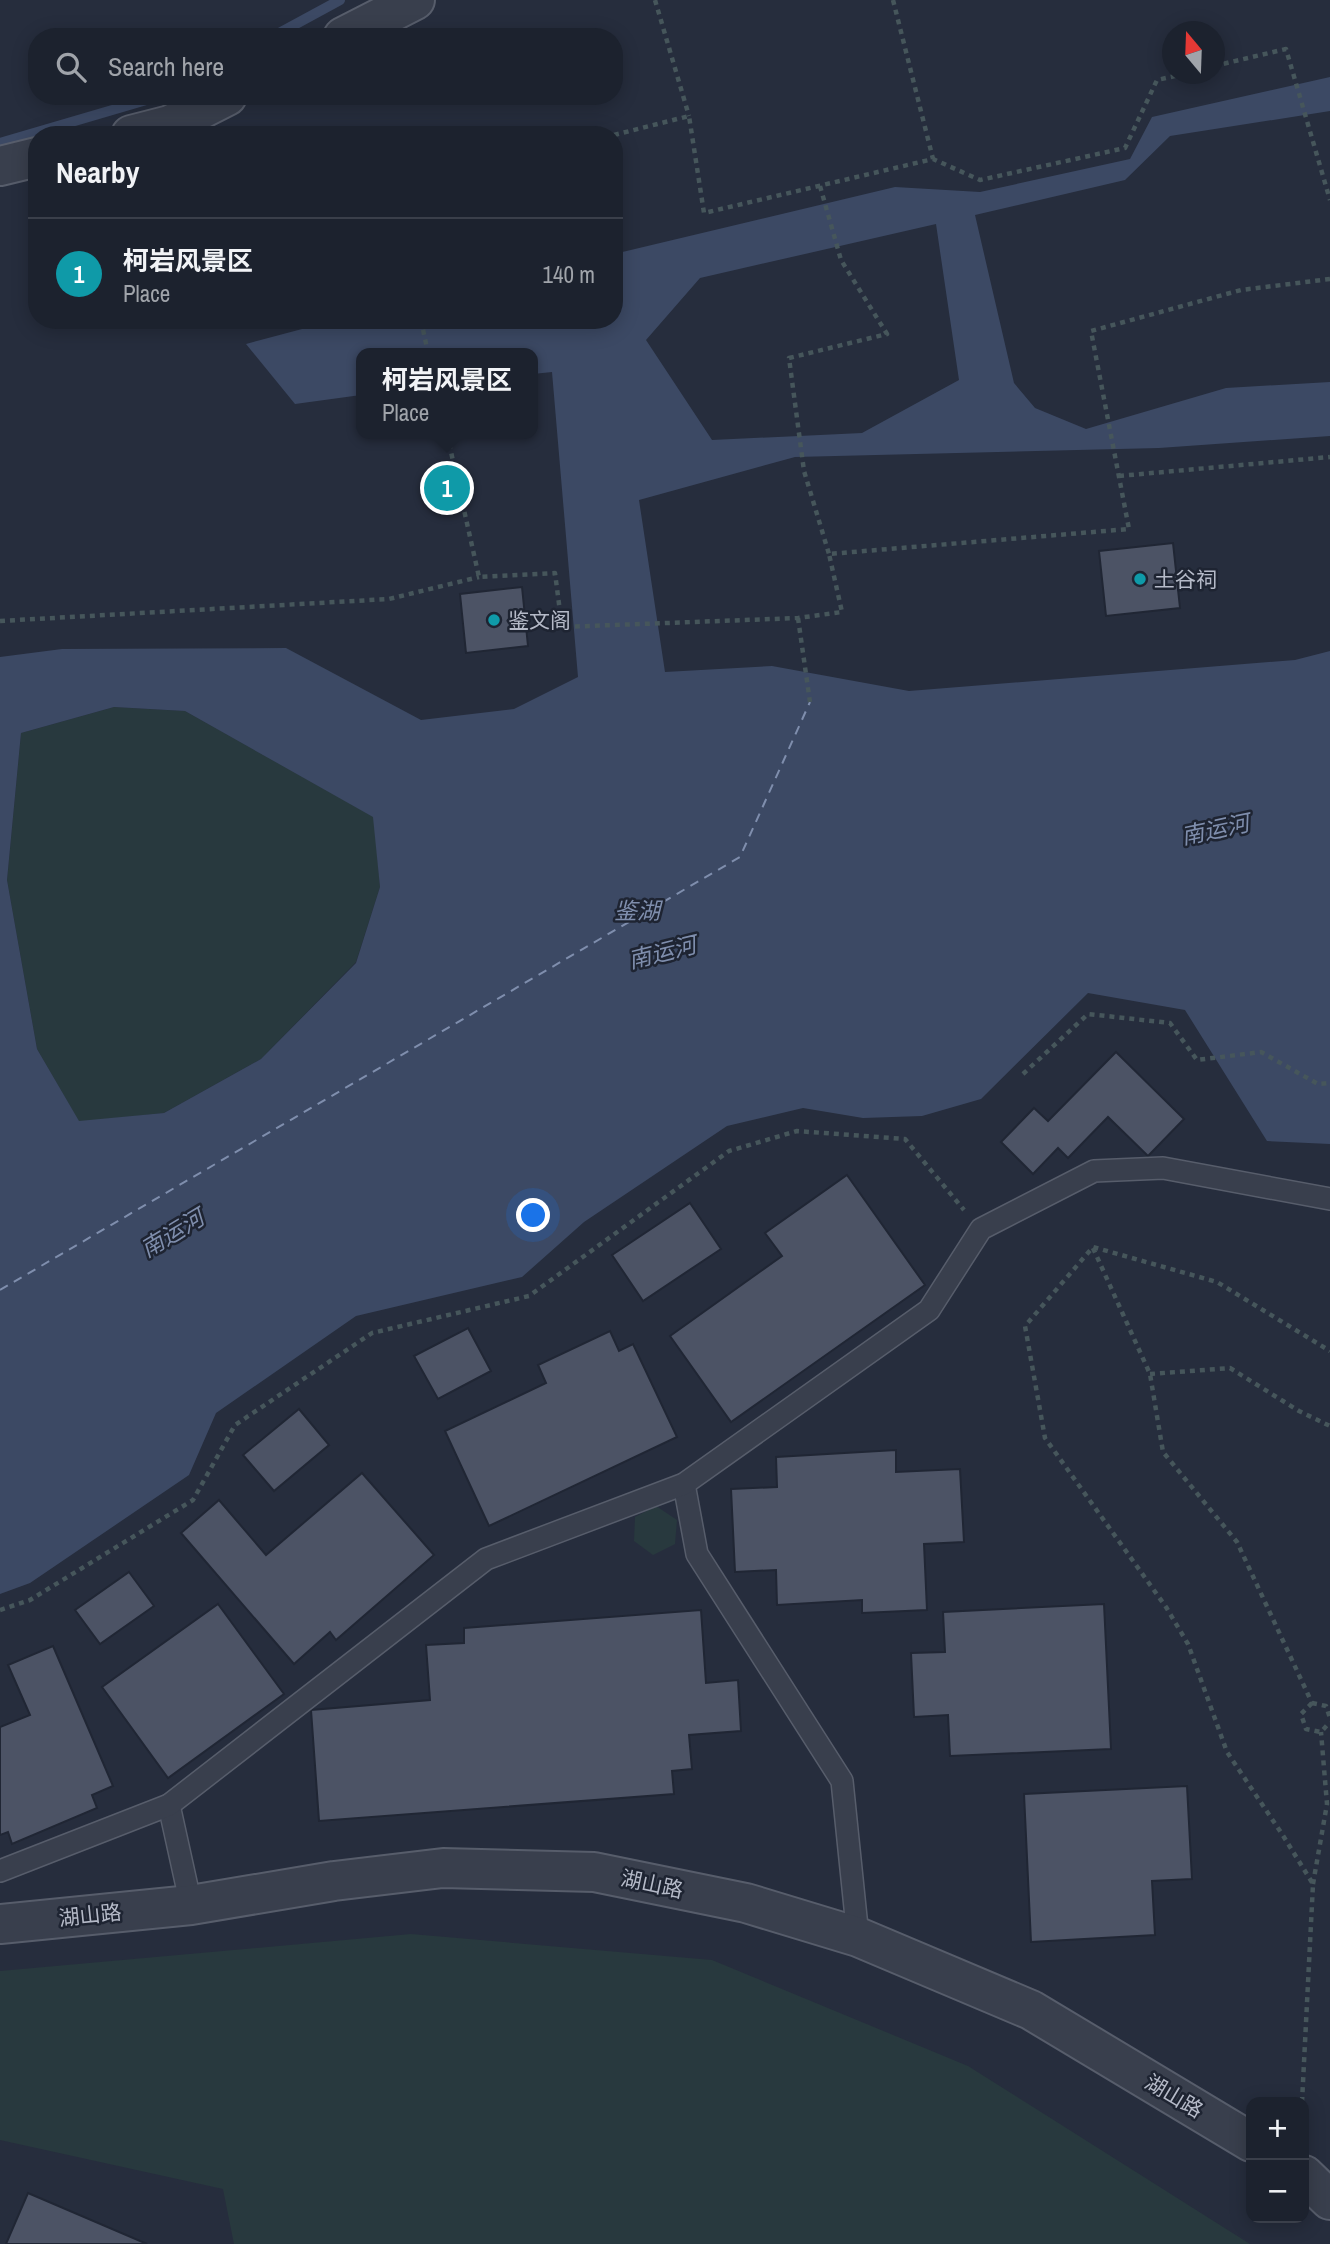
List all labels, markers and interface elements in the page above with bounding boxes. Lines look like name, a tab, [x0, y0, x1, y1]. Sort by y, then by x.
north arrow	[1162, 21, 1225, 84]
search box	[28, 28, 623, 105]
icon: search	[52, 48, 90, 86]
text: Search here	[108, 49, 224, 84]
text: Nearby	[56, 152, 139, 192]
text: 柯岩风景区	[123, 243, 253, 278]
text: 1	[74, 259, 84, 290]
text: 140 m	[543, 259, 595, 290]
text: Place	[123, 278, 170, 309]
popup	[356, 348, 538, 439]
text: 柯岩风景区	[382, 362, 512, 397]
text: Place	[382, 397, 429, 428]
pin: 1	[424, 462, 470, 514]
place label: 土谷祠	[1154, 565, 1217, 594]
marker: 土谷祠	[1132, 571, 1148, 587]
place label: 鉴文阁	[508, 606, 571, 635]
marker: 鉴文阁	[486, 612, 502, 628]
water label: 南运河	[1178, 806, 1256, 851]
water label: 鉴湖	[614, 895, 663, 926]
water label: 南运河	[625, 928, 703, 975]
your location	[516, 1198, 550, 1232]
water label: 南运河	[134, 1200, 213, 1264]
street label: 湖山路	[618, 1863, 686, 1905]
street label: 湖山路	[57, 1897, 123, 1933]
street label: 湖山路	[1140, 2067, 1208, 2125]
map controls	[1246, 2097, 1309, 2223]
button: +	[1246, 2097, 1309, 2160]
button: −	[1246, 2160, 1309, 2223]

